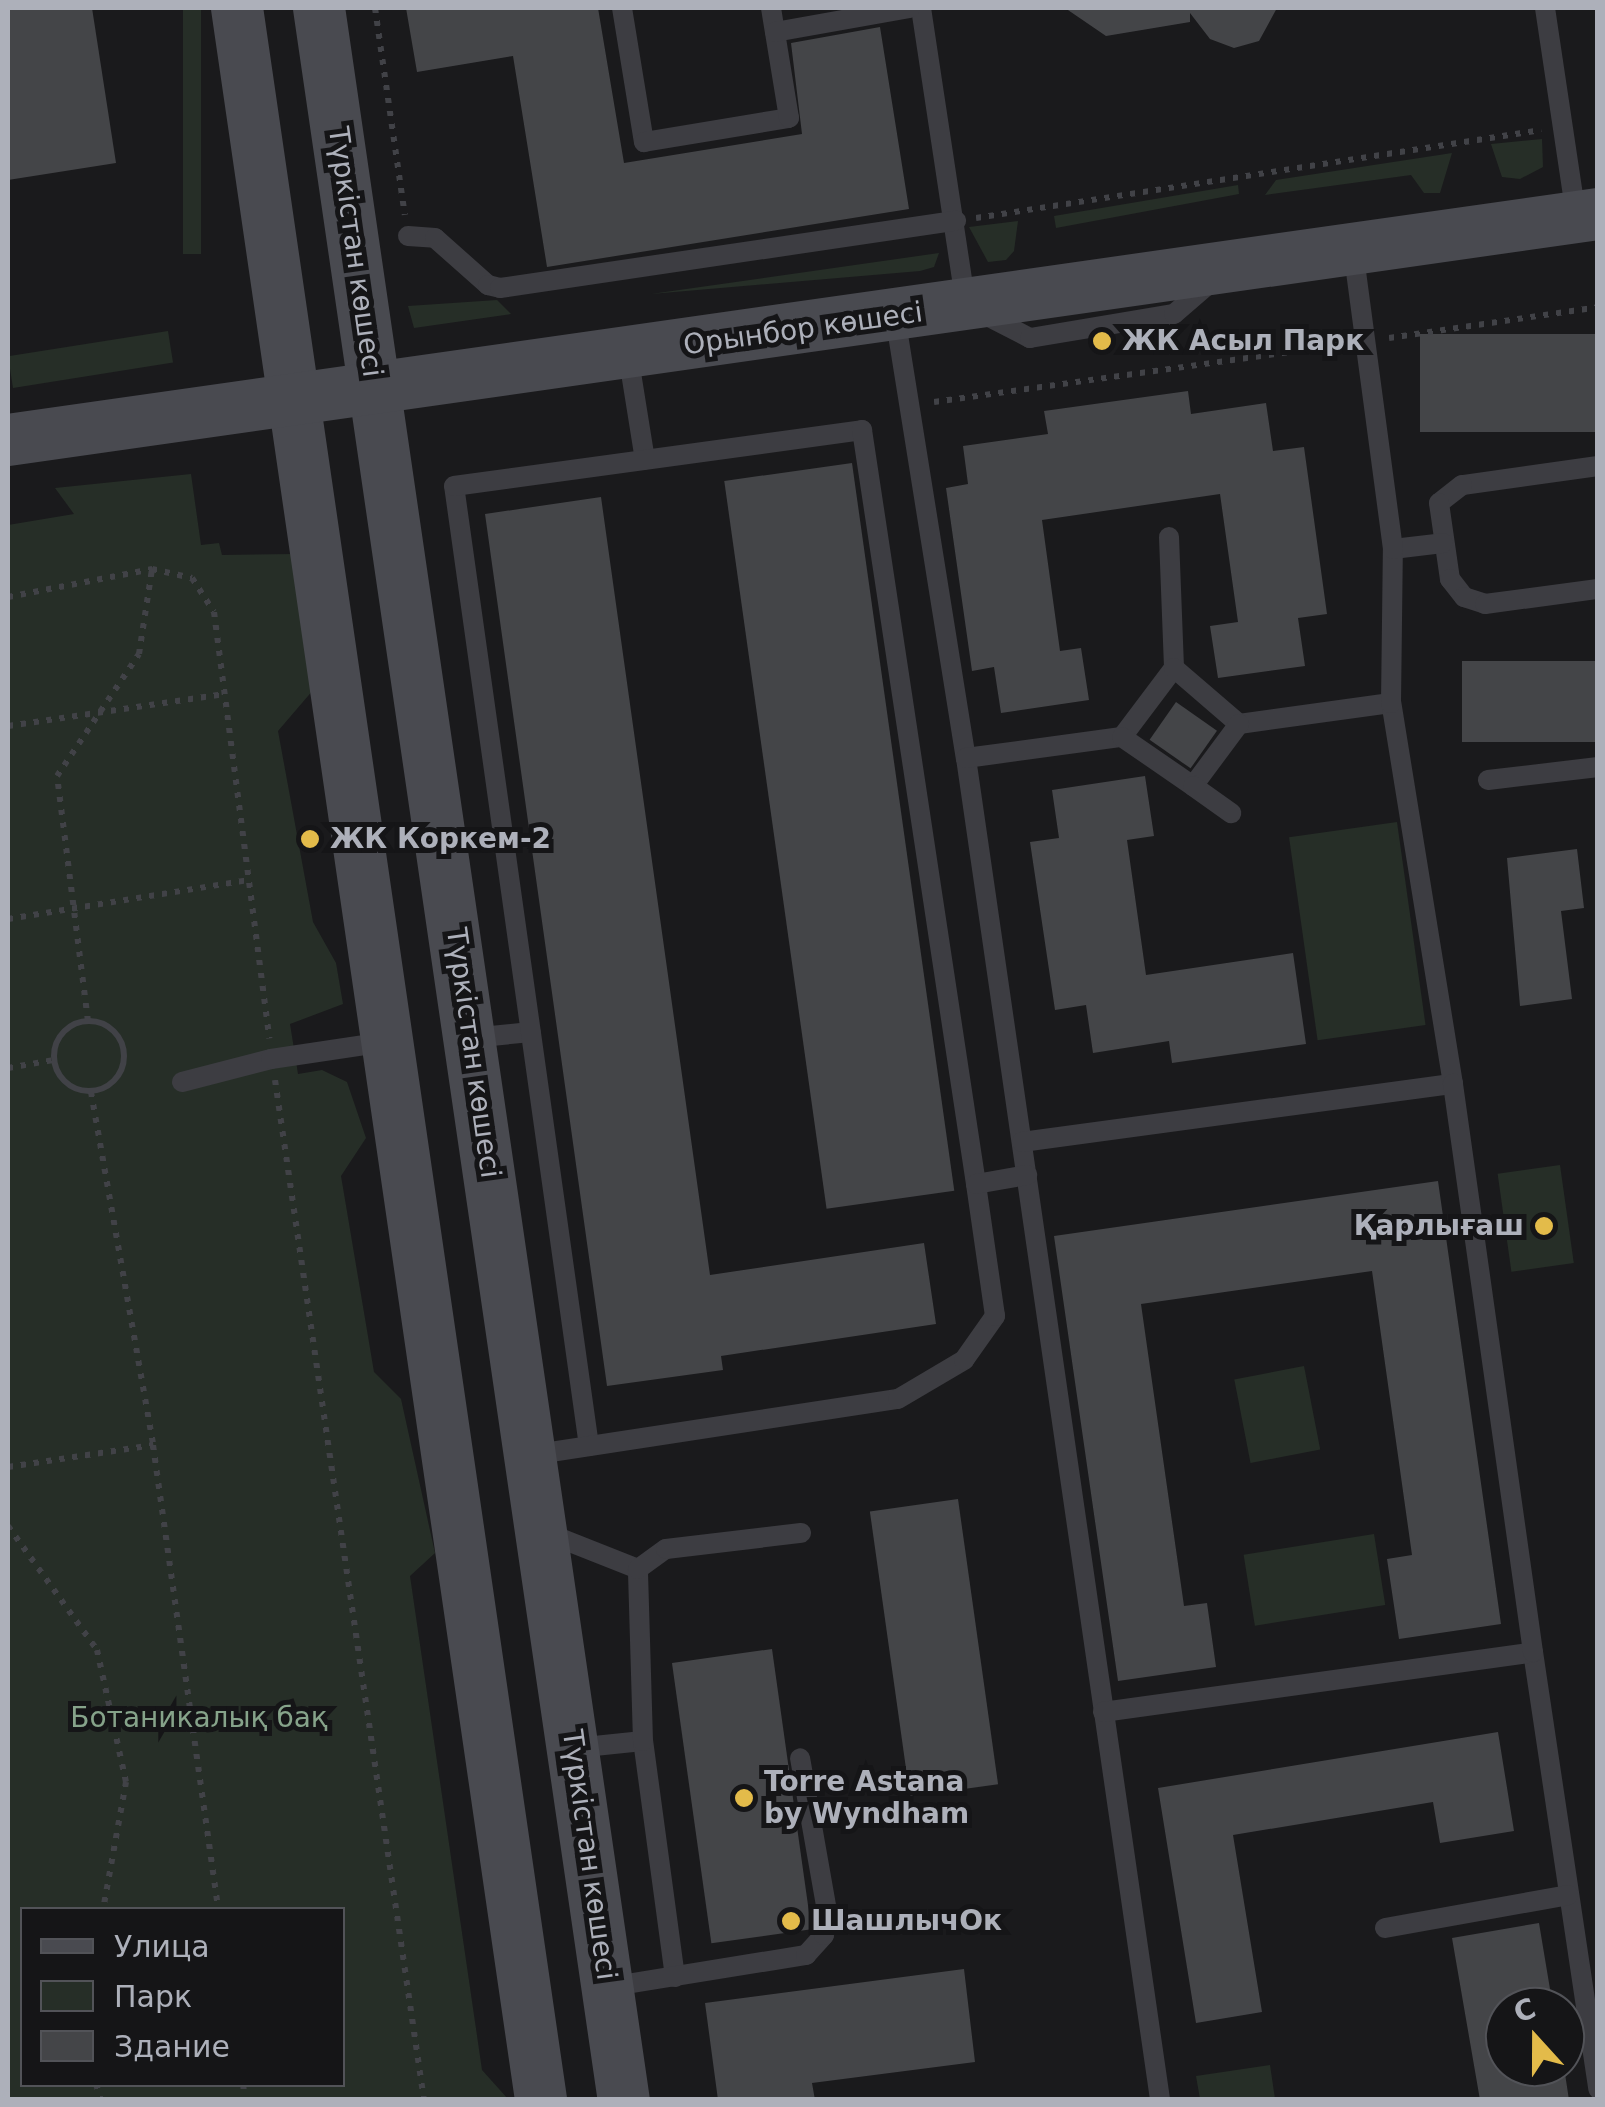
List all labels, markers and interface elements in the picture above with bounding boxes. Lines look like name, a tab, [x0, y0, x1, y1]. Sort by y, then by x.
street label: Түркістан көшесі	[321, 125, 389, 379]
street label: Орынбор көшесі	[681, 296, 925, 362]
place label: ЖК Асыл Парк	[1122, 324, 1364, 358]
marker: ЖК Асыл Парк	[1091, 330, 1113, 352]
place label: ЖК Коркем-2	[330, 822, 551, 856]
marker: ЖК Коркем-2	[299, 828, 321, 850]
street label: Түркістан көшесі	[439, 926, 507, 1180]
place label: Қарлығаш	[1354, 1209, 1524, 1243]
marker: Қарлығаш	[1533, 1215, 1555, 1237]
park label: Ботаникалық бақ	[70, 1701, 328, 1735]
street label: Түркістан көшесі	[555, 1728, 623, 1982]
place label: Torre Astana by Wyndham	[764, 1765, 969, 1831]
marker: Torre Astana by Wyndham	[733, 1787, 755, 1809]
place label: ШашлычОк	[811, 1904, 1002, 1938]
legend	[20, 1907, 345, 2087]
marker: ШашлычОк	[780, 1910, 802, 1932]
text: Улица	[114, 1929, 210, 1964]
text: Парк	[114, 1979, 192, 2014]
north arrow	[1485, 1987, 1585, 2087]
text: С	[1509, 1991, 1540, 2029]
text: Здание	[114, 2029, 230, 2064]

